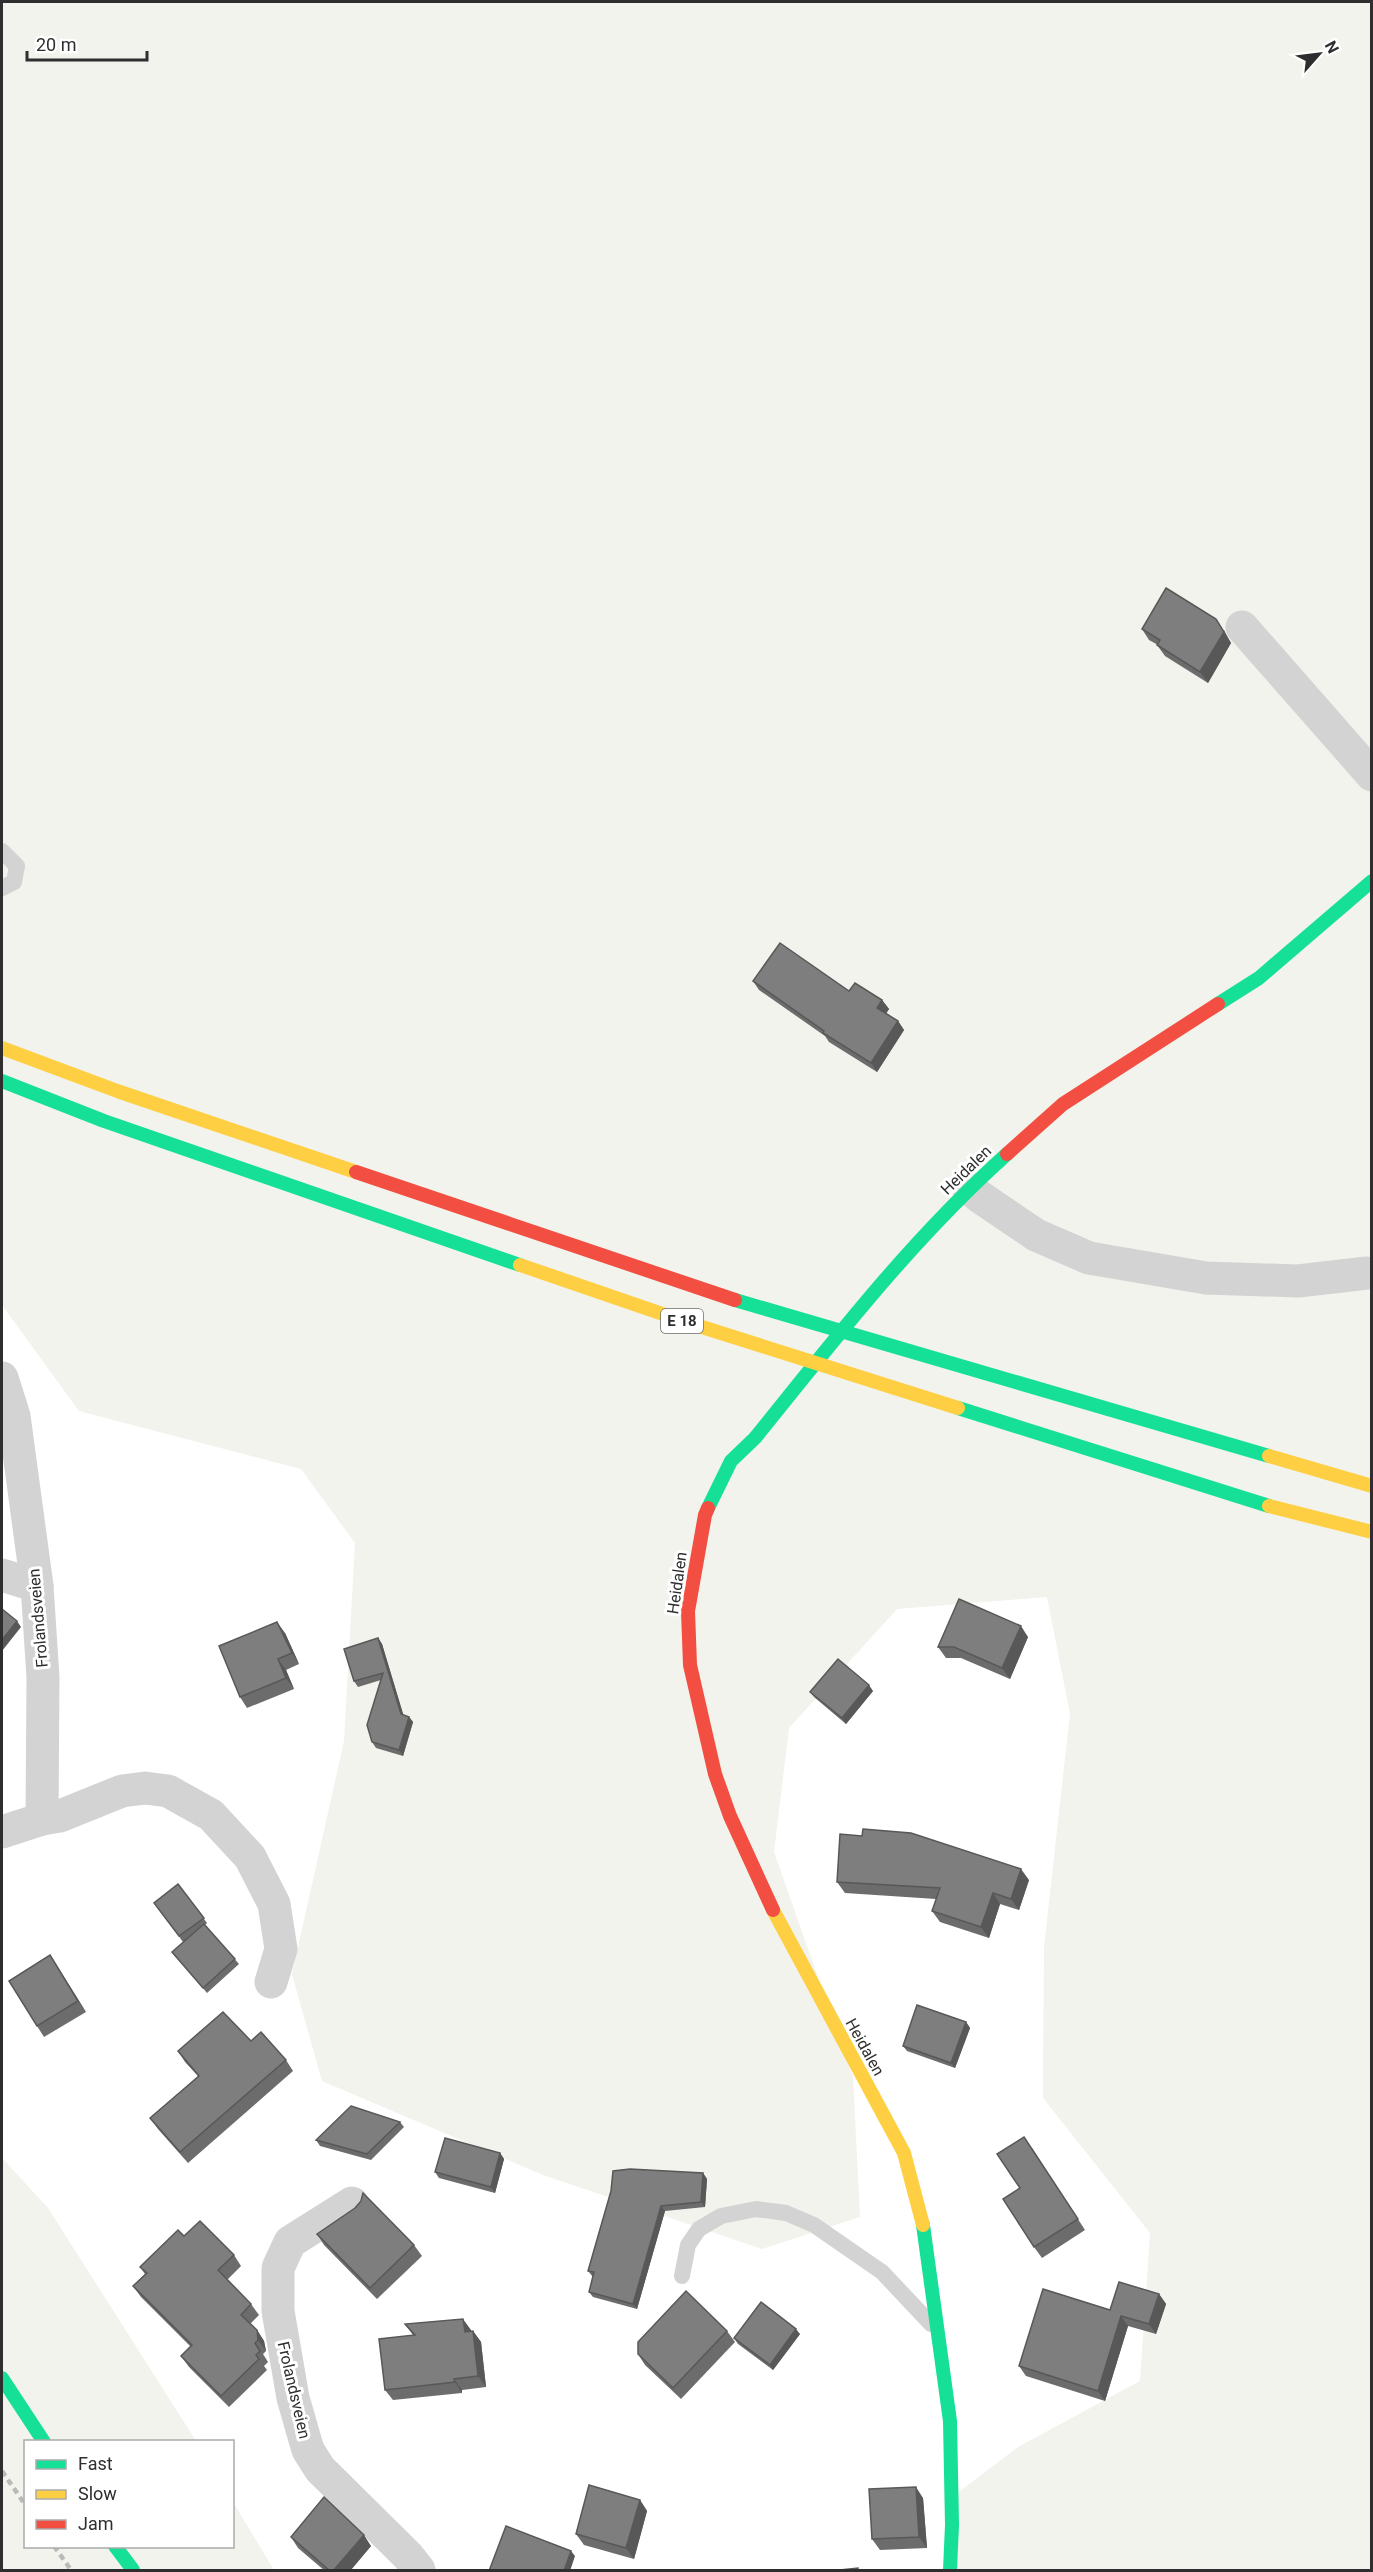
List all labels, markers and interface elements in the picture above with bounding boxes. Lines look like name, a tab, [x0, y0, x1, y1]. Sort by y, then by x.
scale bar	[27, 24, 147, 62]
north arrow	[1289, 24, 1349, 84]
text: 20 m	[36, 34, 76, 55]
text: N	[1321, 38, 1343, 57]
street label: Heidalen	[937, 1141, 995, 1199]
road number: E 18	[661, 1309, 703, 1333]
street label: Heidalen	[663, 1551, 691, 1615]
street label: Frolandsveien	[24, 1568, 52, 1668]
street label: Heidalen	[841, 2015, 889, 2079]
street label: Frolandsveien	[274, 2340, 314, 2440]
legend	[24, 2440, 234, 2548]
text: Fast	[78, 2453, 113, 2474]
text: Slow	[78, 2483, 117, 2504]
text: Jam	[78, 2513, 114, 2534]

